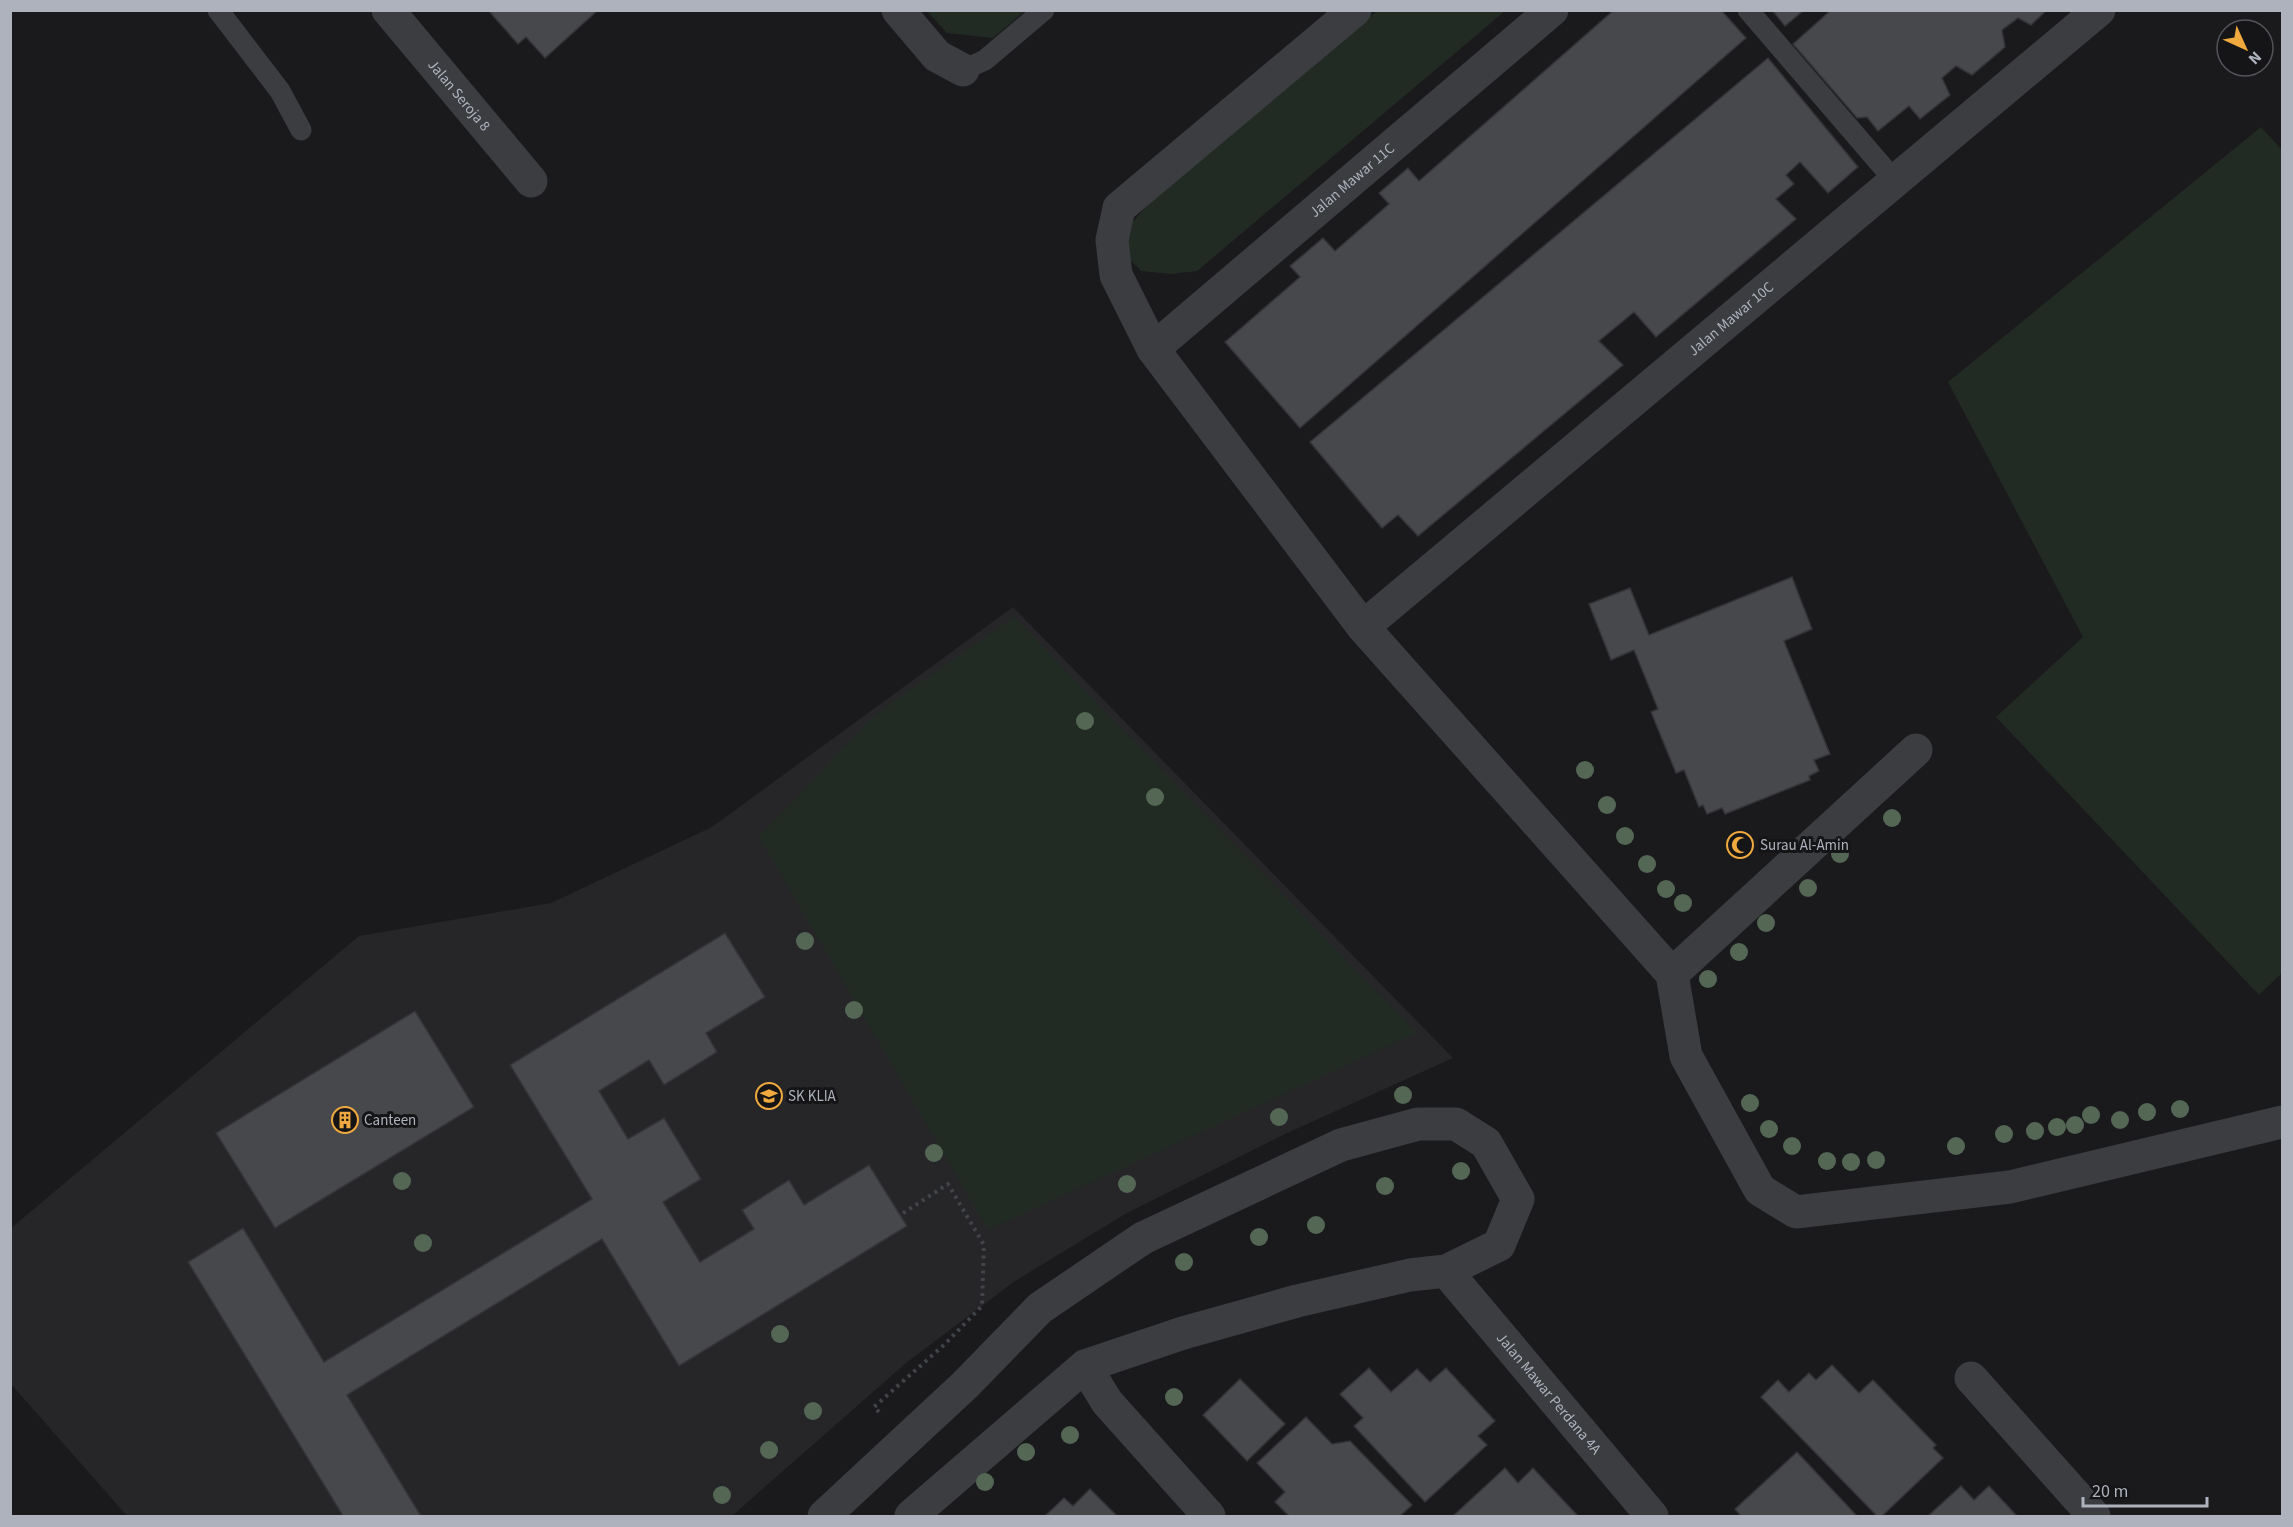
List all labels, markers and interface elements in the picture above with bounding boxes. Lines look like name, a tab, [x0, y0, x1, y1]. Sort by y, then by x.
north arrow	[2215, 18, 2275, 78]
text: N	[2243, 46, 2266, 69]
street label: Jalan Seroja 8	[423, 55, 495, 136]
street label: Jalan Mawar 11C	[1305, 138, 1400, 223]
street label: Jalan Mawar 10C	[1684, 277, 1779, 361]
mosque icon: Surau Al-Amin	[1725, 830, 1755, 860]
place label: Surau Al-Amin	[1760, 835, 1849, 856]
school or university icon: SK KLIA	[754, 1081, 784, 1111]
place label: SK KLIA	[788, 1086, 837, 1107]
building icon: Canteen	[330, 1105, 360, 1135]
place label: Canteen	[364, 1110, 416, 1131]
street label: Jalan Mawar Perdana 4A	[1491, 1328, 1606, 1460]
scale bar	[2083, 1470, 2208, 1508]
text: 20 m	[2092, 1479, 2128, 1504]

